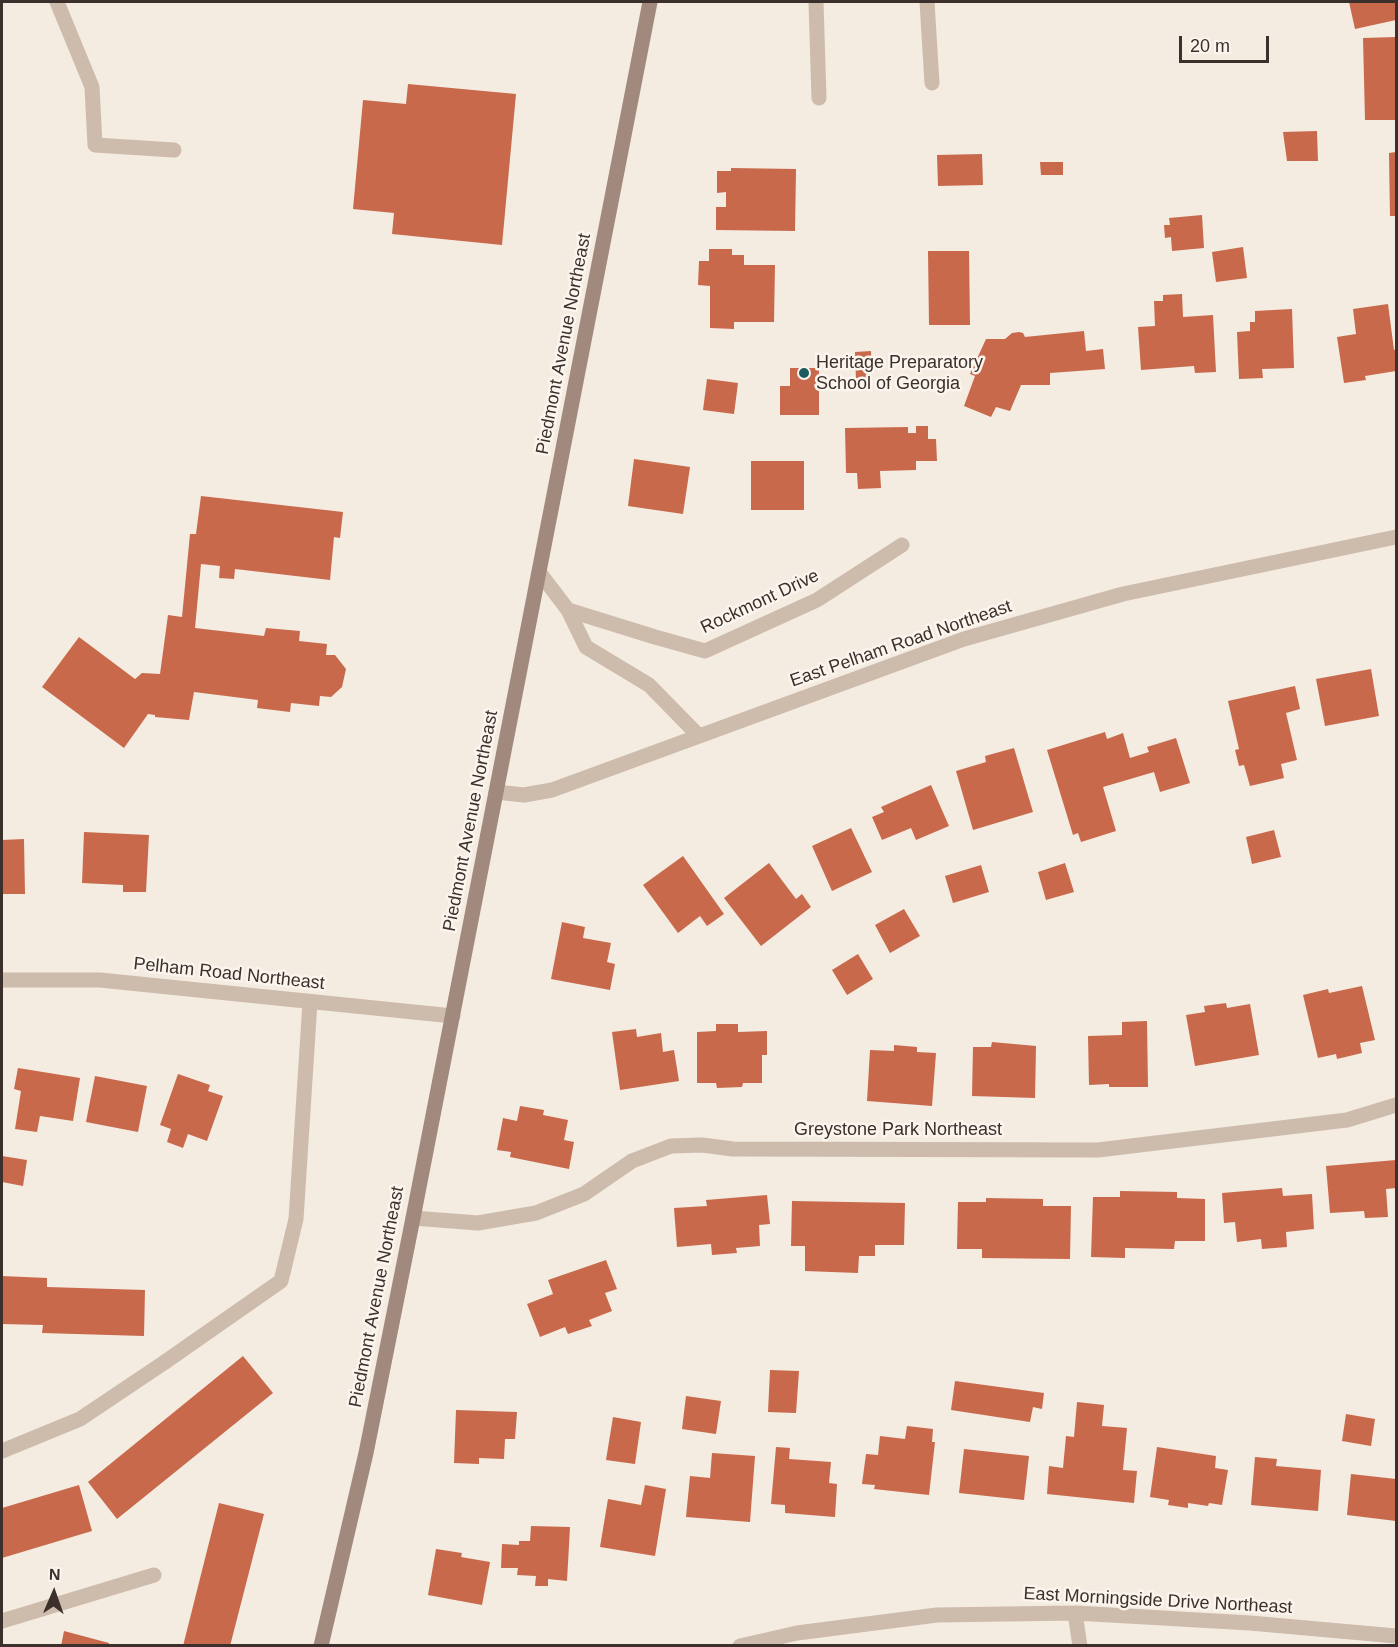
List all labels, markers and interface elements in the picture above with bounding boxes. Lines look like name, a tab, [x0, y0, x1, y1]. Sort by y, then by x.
scale bar	[1182, 24, 1272, 62]
text: 20 m	[1190, 36, 1230, 56]
street label: Piedmont Avenue Northeast	[532, 232, 596, 456]
place label: Heritage Preparatory School of Georgia	[816, 352, 983, 394]
marker: Heritage Preparatory School of Georgia	[797, 366, 811, 380]
street label: Rockmont Drive	[697, 565, 823, 639]
street label: East Pelham Road Northeast	[787, 596, 1015, 692]
street label: Piedmont Avenue Northeast	[439, 709, 503, 933]
street label: Pelham Road Northeast	[132, 953, 326, 995]
street label: Greystone Park Northeast	[794, 1119, 1002, 1141]
street label: Piedmont Avenue Northeast	[345, 1185, 409, 1409]
north arrow	[24, 1563, 84, 1623]
text: N	[49, 1566, 61, 1583]
street label: East Morningside Drive Northeast	[1023, 1583, 1293, 1619]

